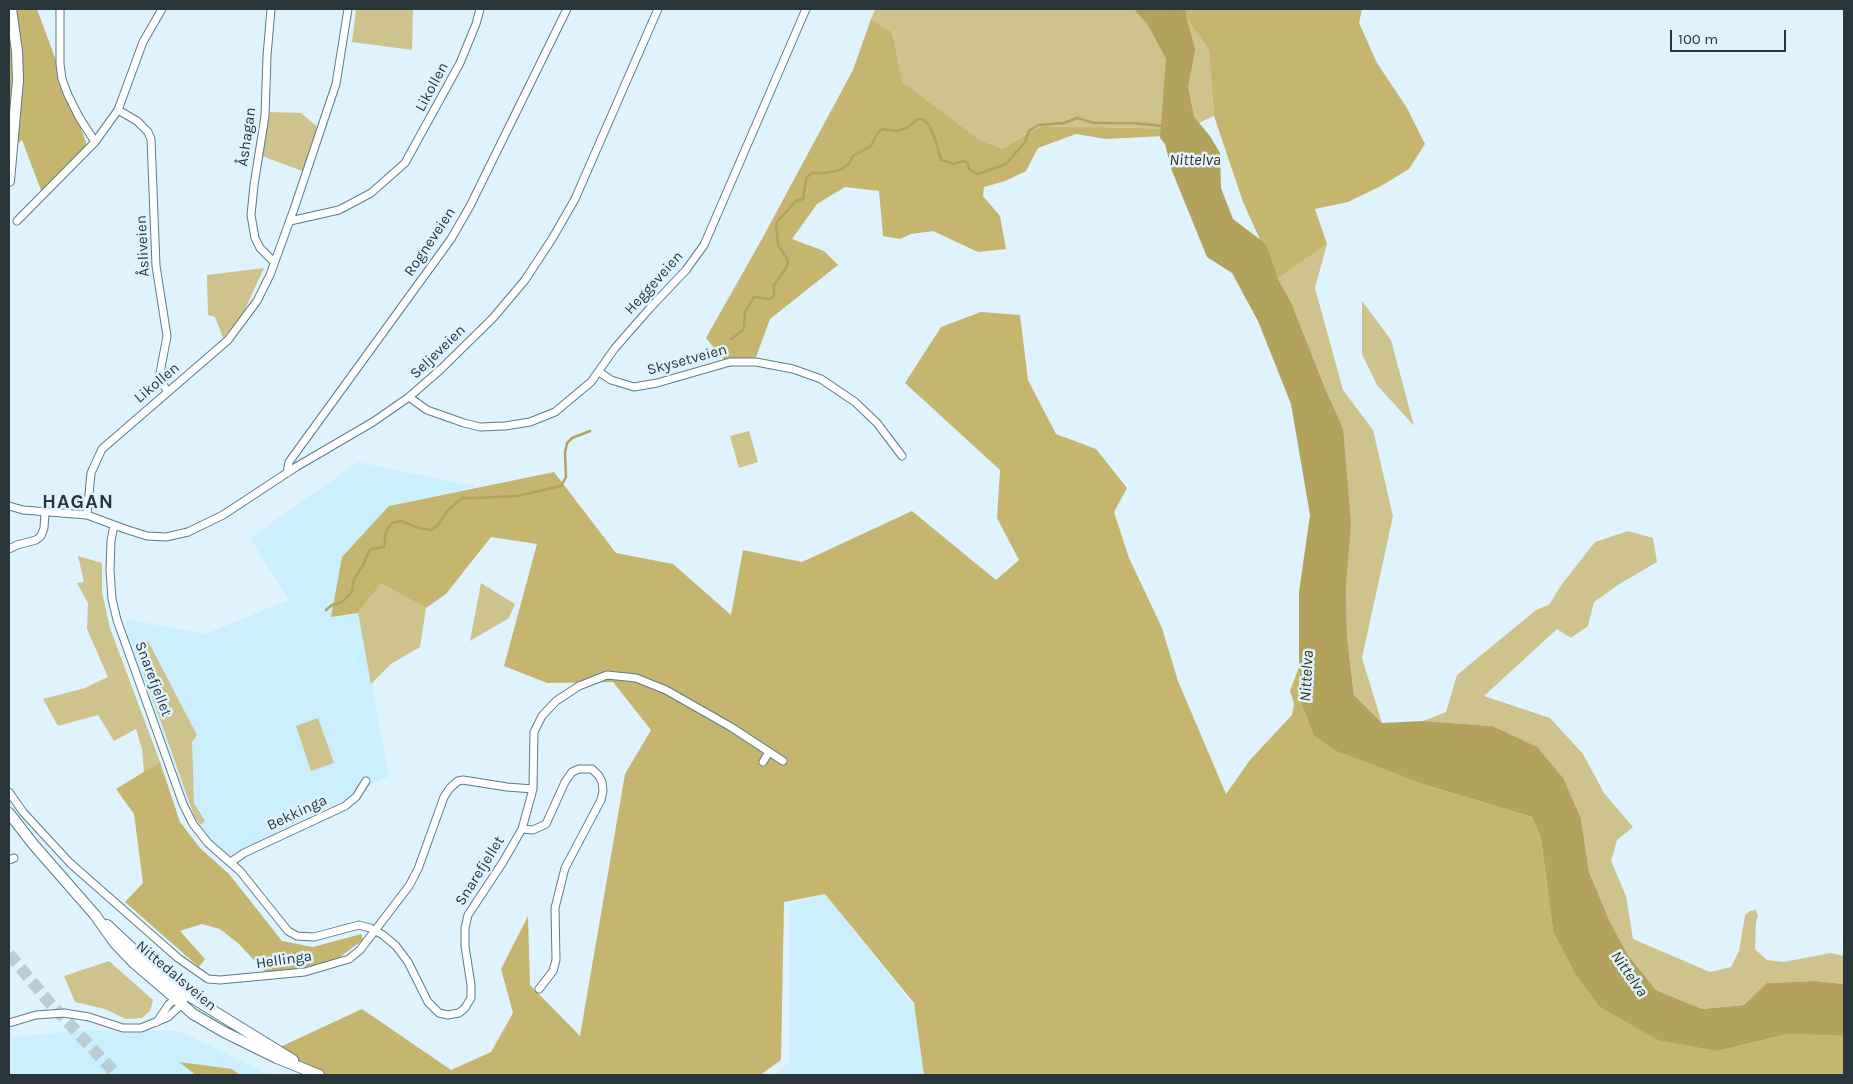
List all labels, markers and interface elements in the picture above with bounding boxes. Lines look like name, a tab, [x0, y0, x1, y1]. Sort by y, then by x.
scale bar	[1673, 20, 1789, 52]
text: 100 m	[1678, 30, 1718, 48]
street label: Likollen	[412, 59, 452, 115]
street label: Åshagan	[234, 106, 260, 168]
water label: Nittelva	[1169, 150, 1221, 170]
street label: Rogneveien	[400, 204, 460, 280]
street label: Åsliveien	[132, 215, 154, 277]
street label: Heggeveien	[621, 248, 687, 318]
street label: Seljeveien	[407, 321, 469, 383]
street label: Skysetveien	[645, 341, 729, 379]
street label: Likollen	[131, 359, 183, 407]
district label: HAGAN	[41, 490, 115, 514]
street label: Snarefjellet	[131, 639, 175, 719]
water label: Nittelva	[1296, 650, 1318, 702]
street label: Bekkinga	[264, 791, 330, 835]
street label: Snarefjellet	[452, 833, 508, 909]
street label: Nittedalsveien	[132, 937, 220, 1015]
street label: Hellinga	[255, 947, 313, 973]
water label: Nittelva	[1606, 947, 1652, 1001]

